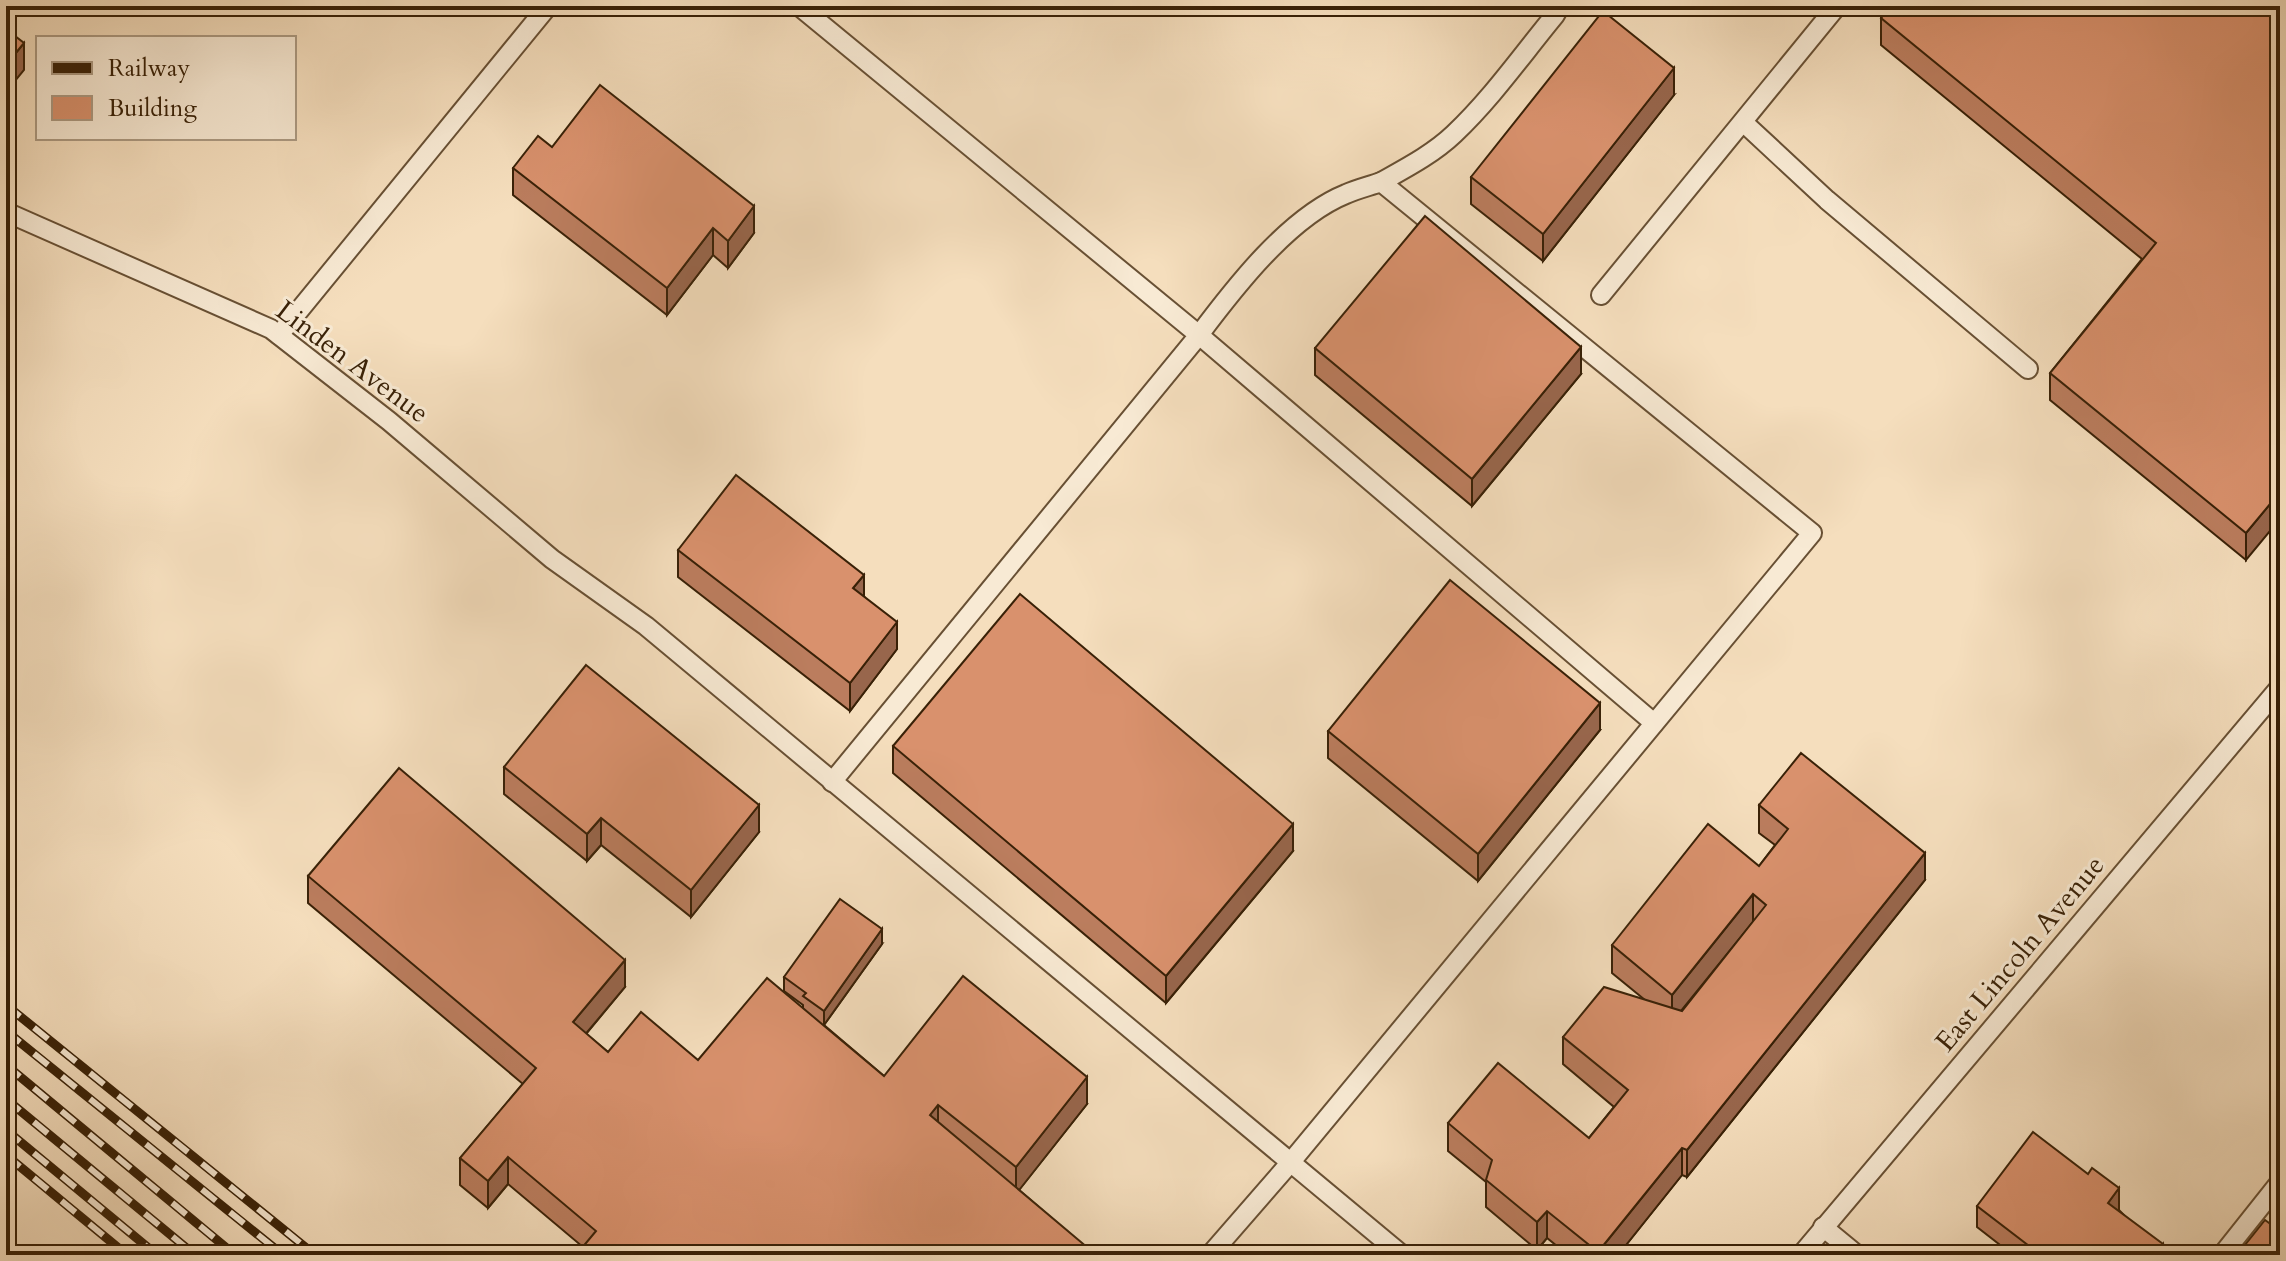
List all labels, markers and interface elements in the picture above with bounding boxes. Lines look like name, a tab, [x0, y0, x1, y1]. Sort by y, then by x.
legend	[36, 36, 296, 140]
text: Railway	[108, 52, 190, 85]
text: Building	[108, 92, 198, 125]
street label: Linden Avenue	[268, 292, 437, 432]
street label: East Lincoln Avenue	[1926, 848, 2113, 1060]

